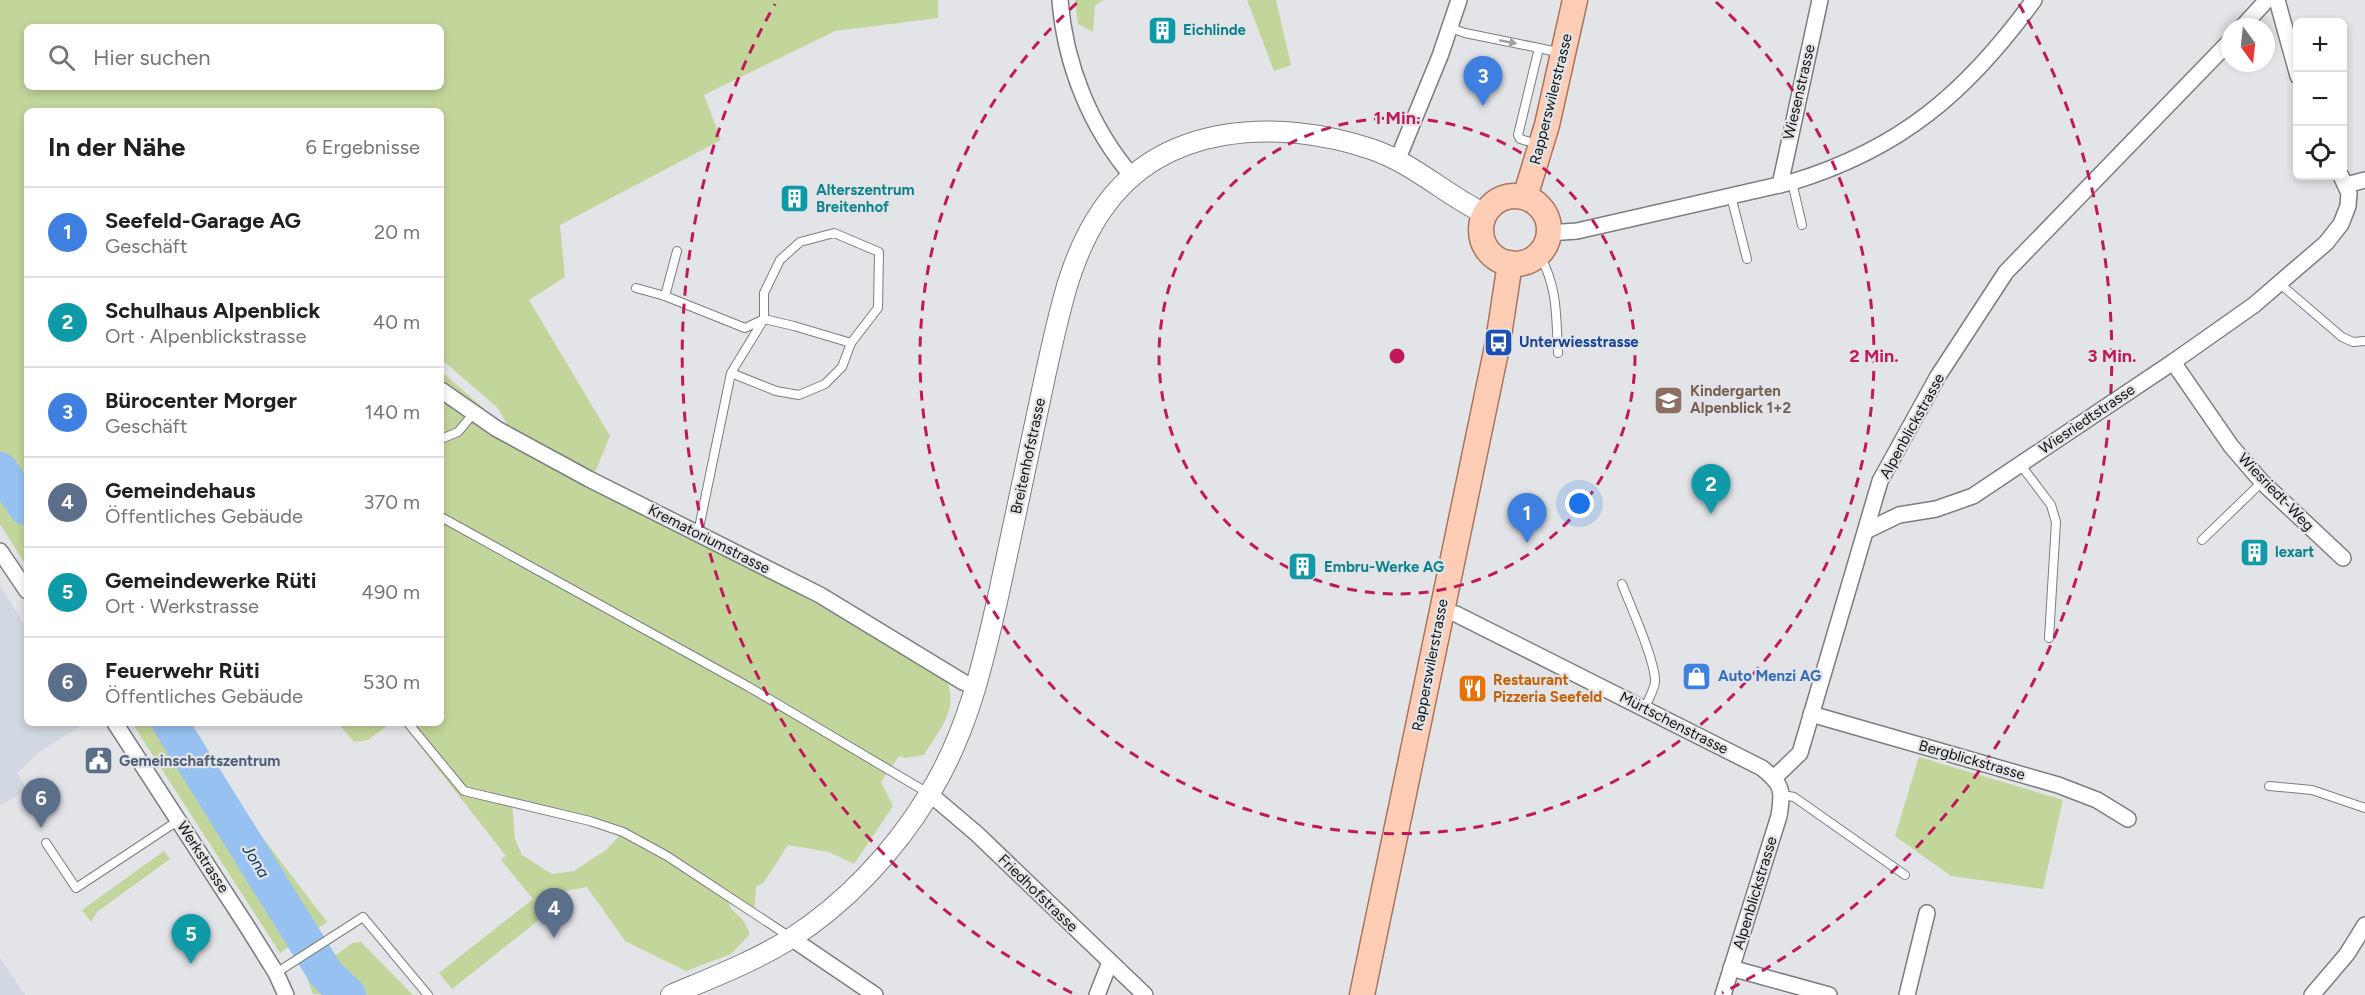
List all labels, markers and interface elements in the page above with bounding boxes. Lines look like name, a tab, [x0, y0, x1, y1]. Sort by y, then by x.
building icon: Eichlinde	[1146, 14, 1178, 46]
north arrow	[2221, 18, 2275, 72]
map controls	[2293, 18, 2347, 180]
button: +	[2293, 18, 2347, 72]
place label: Eichlinde	[1183, 21, 1247, 39]
search box	[24, 24, 444, 90]
street label: Rapperswilerstrasse	[1526, 32, 1576, 166]
one-way arrow	[1498, 38, 1517, 47]
icon: search	[45, 41, 78, 74]
street label: Wiesenstrasse	[1779, 43, 1819, 141]
text: Hier suchen	[93, 44, 211, 71]
pin: 3	[1464, 57, 1502, 106]
button: −	[2293, 72, 2347, 126]
text: 1 Min.	[1374, 107, 1420, 129]
button: locate	[2293, 126, 2347, 180]
text: In der Nähe	[48, 131, 185, 163]
text: 6 Ergebnisse	[305, 135, 420, 159]
place label: Alterszentrum Breitenhof	[816, 181, 915, 216]
building icon: Alterszentrum Breitenhof	[779, 183, 811, 215]
text: Seefeld-Garage AG	[105, 207, 301, 234]
text: 1	[63, 220, 72, 244]
text: 20 m	[374, 220, 420, 244]
text: Geschäft	[105, 234, 188, 258]
text: Schulhaus Alpenblick	[105, 297, 320, 324]
text: 2	[62, 310, 73, 334]
text: 40 m	[373, 310, 420, 334]
text: Ort · Alpenblickstrasse	[105, 324, 306, 348]
bus stop icon: Unterwiesstrasse	[1482, 326, 1514, 358]
place label: Unterwiesstrasse	[1519, 333, 1639, 351]
text: 2 Min.	[1849, 345, 1899, 367]
text: 3 Min.	[2087, 345, 2137, 367]
centre of rings	[1387, 346, 1407, 366]
street label: Alpenblickstrasse	[1876, 370, 1948, 482]
street label: Wiesriedtstrasse	[2036, 380, 2138, 458]
place label: Kindergarten Alpenblick 1+2	[1690, 382, 1791, 417]
school or university icon: Kindergarten Alpenblick 1+2	[1653, 384, 1685, 416]
text: Bürocenter Morger	[105, 387, 297, 414]
street label: Breitenhofstrasse	[1007, 396, 1049, 516]
text: 3	[62, 400, 73, 424]
text: 140 m	[365, 400, 420, 424]
text: Geschäft	[105, 414, 188, 438]
street label: Wiesriedt-Weg	[2234, 449, 2318, 535]
pin: 2	[1692, 464, 1730, 514]
text: Gemeindehaus	[105, 477, 255, 504]
your location	[1565, 489, 1594, 518]
text: 4	[61, 490, 74, 514]
text: 370 m	[364, 490, 420, 514]
pin: 1	[1508, 494, 1546, 543]
street label: Krematoriumstrasse	[645, 500, 773, 578]
text: Öffentliches Gebäude	[105, 504, 303, 528]
building icon: lexart	[2238, 536, 2270, 568]
place label: lexart	[2275, 543, 2314, 561]
building icon: Embru-Werke AG	[1287, 551, 1319, 583]
place label: Embru-Werke AG	[1324, 558, 1444, 576]
text: Gemeindewerke Rüti	[105, 567, 317, 594]
text: 5	[62, 580, 73, 604]
text: 490 m	[361, 580, 420, 604]
text: Ort · Werkstrasse	[105, 594, 259, 618]
street label: Rapperswilerstrasse	[1408, 597, 1452, 733]
text: Feuerwehr Rüti	[105, 657, 260, 684]
shop icon: Auto Menzi AG	[1681, 660, 1713, 692]
place label: Auto Menzi AG	[1718, 667, 1821, 685]
text: 6	[62, 670, 73, 694]
text: 530 m	[363, 670, 420, 694]
place label: Restaurant Pizzeria Seefeld	[1493, 671, 1602, 706]
restaurant icon: Restaurant Pizzeria Seefeld	[1456, 673, 1488, 705]
text: Öffentliches Gebäude	[105, 684, 303, 708]
street label: Mürtschenstrasse	[1617, 688, 1731, 758]
street label: Bergblickstrasse	[1917, 736, 2027, 784]
public building icon: Gemeinschaftszentrum	[82, 745, 114, 777]
place label: Gemeinschaftszentrum	[119, 752, 280, 770]
pin: 6	[22, 778, 60, 828]
street label: Werkstrasse	[173, 818, 233, 896]
street label: Alpenblickstrasse	[1729, 834, 1781, 952]
water label: Jona	[238, 840, 274, 881]
street label: Friedhofstrasse	[994, 851, 1082, 935]
pin: 4	[534, 888, 574, 938]
pin: 5	[172, 914, 210, 964]

